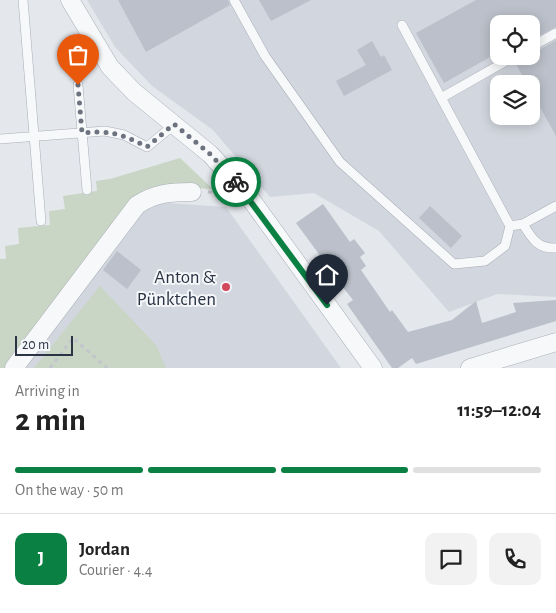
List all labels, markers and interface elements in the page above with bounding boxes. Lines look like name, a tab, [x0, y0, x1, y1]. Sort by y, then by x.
map controls	[490, 15, 540, 125]
button: locate	[490, 15, 540, 65]
pin	[57, 34, 99, 85]
icon: bag	[64, 41, 92, 69]
button: layers	[490, 75, 540, 125]
courier	[211, 157, 261, 207]
icon: bike	[222, 168, 250, 196]
pin	[306, 254, 348, 305]
icon: home	[313, 261, 341, 289]
place label: Anton & Pünktchen	[137, 268, 216, 309]
marker: Anton & Pünktchen	[220, 281, 232, 293]
scale bar	[15, 333, 72, 356]
text: 20 m	[22, 338, 49, 352]
text: Arriving in	[15, 383, 80, 399]
text: 11:59–12:04	[457, 401, 541, 420]
text: 2 min	[15, 404, 86, 436]
text: On the way · 50 m	[15, 482, 124, 498]
button: chat	[425, 533, 477, 585]
button: phone	[489, 533, 541, 585]
text: Jordan	[79, 540, 130, 559]
text: J	[38, 549, 44, 568]
text: Courier · 4.4	[79, 562, 152, 578]

